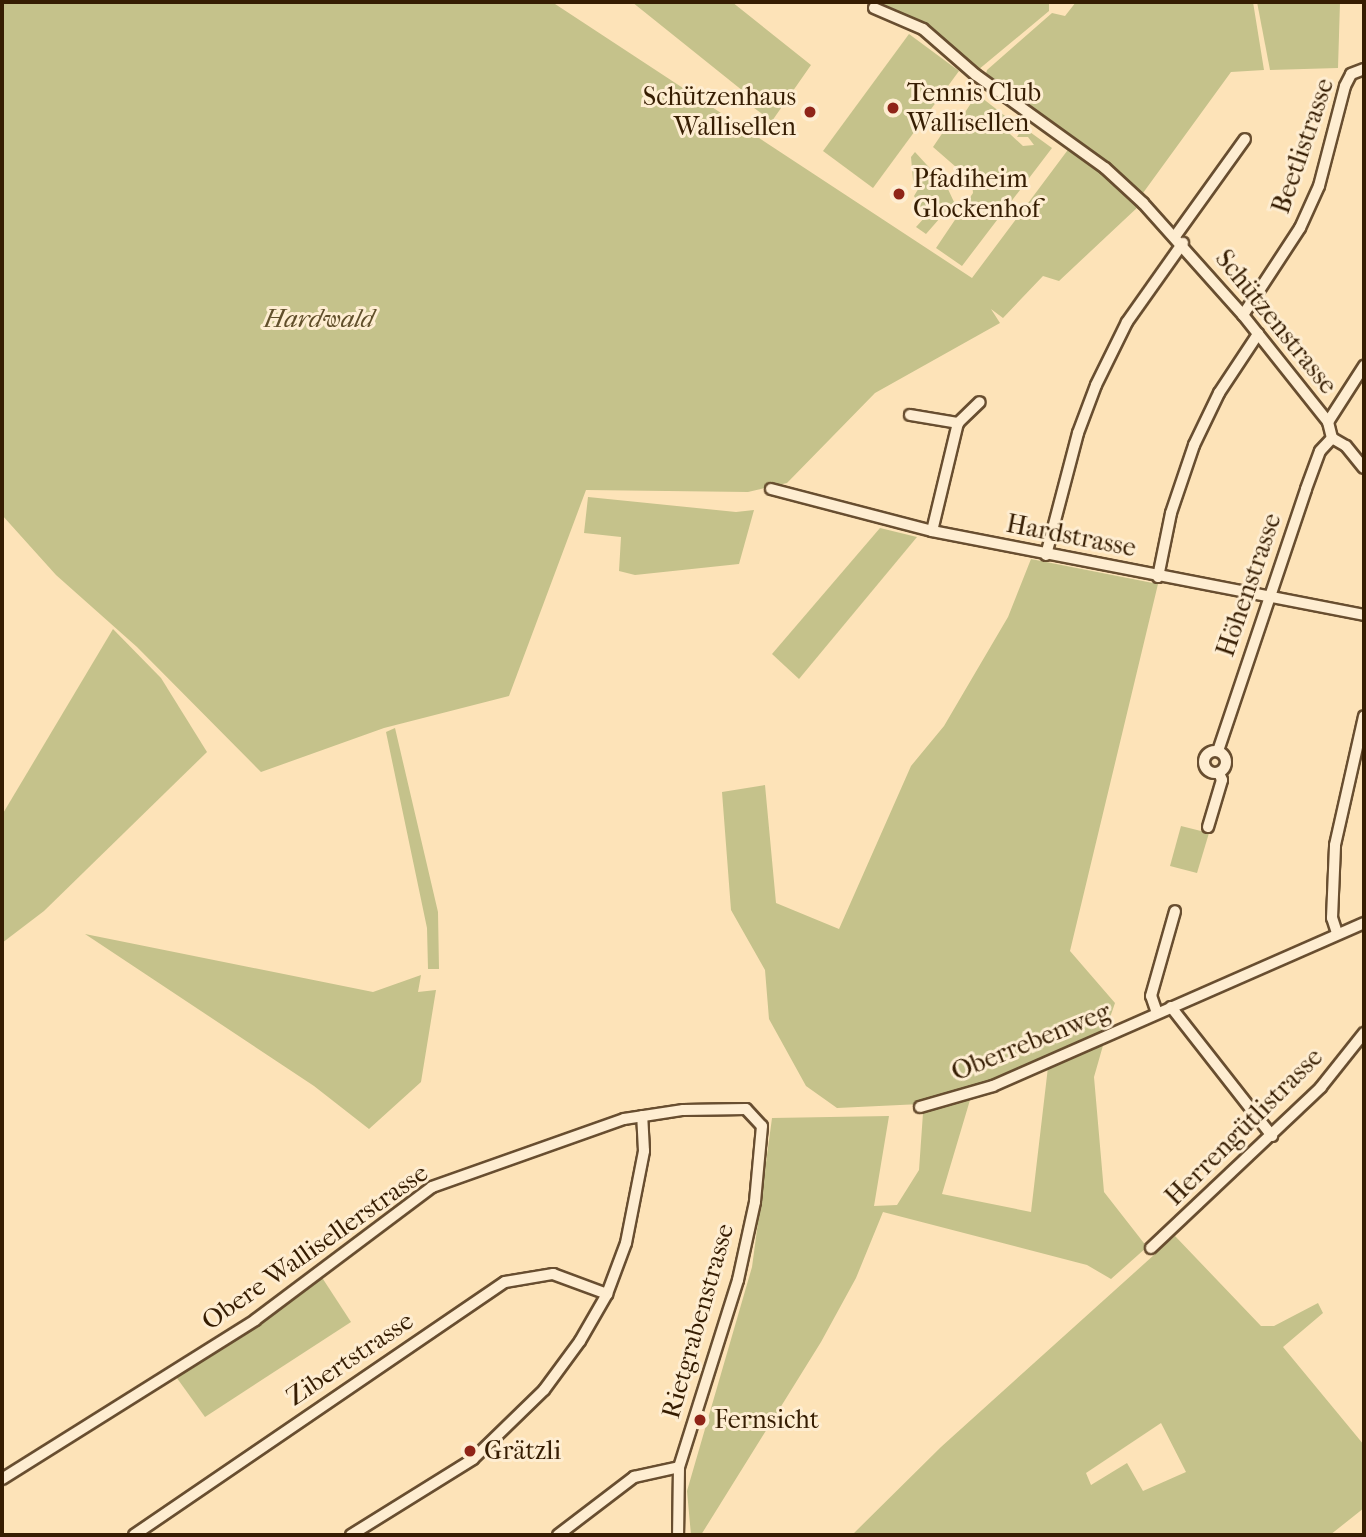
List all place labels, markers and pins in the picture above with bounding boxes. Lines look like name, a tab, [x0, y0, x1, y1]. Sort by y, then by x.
place label: Tennis Club Wallisellen	[907, 77, 1041, 138]
place label: Schützenhaus Wallisellen	[643, 81, 796, 142]
marker: Tennis Club Wallisellen	[885, 100, 901, 116]
marker: Schützenhaus Wallisellen	[802, 104, 818, 120]
place label: Pfadiheim Glockenhof	[913, 163, 1040, 224]
marker: Pfadiheim Glockenhof	[891, 186, 907, 202]
place label: Fernsicht	[714, 1404, 819, 1436]
marker: Fernsicht	[692, 1412, 708, 1428]
place label: Grätzli	[484, 1435, 561, 1467]
marker: Grätzli	[462, 1443, 478, 1459]

